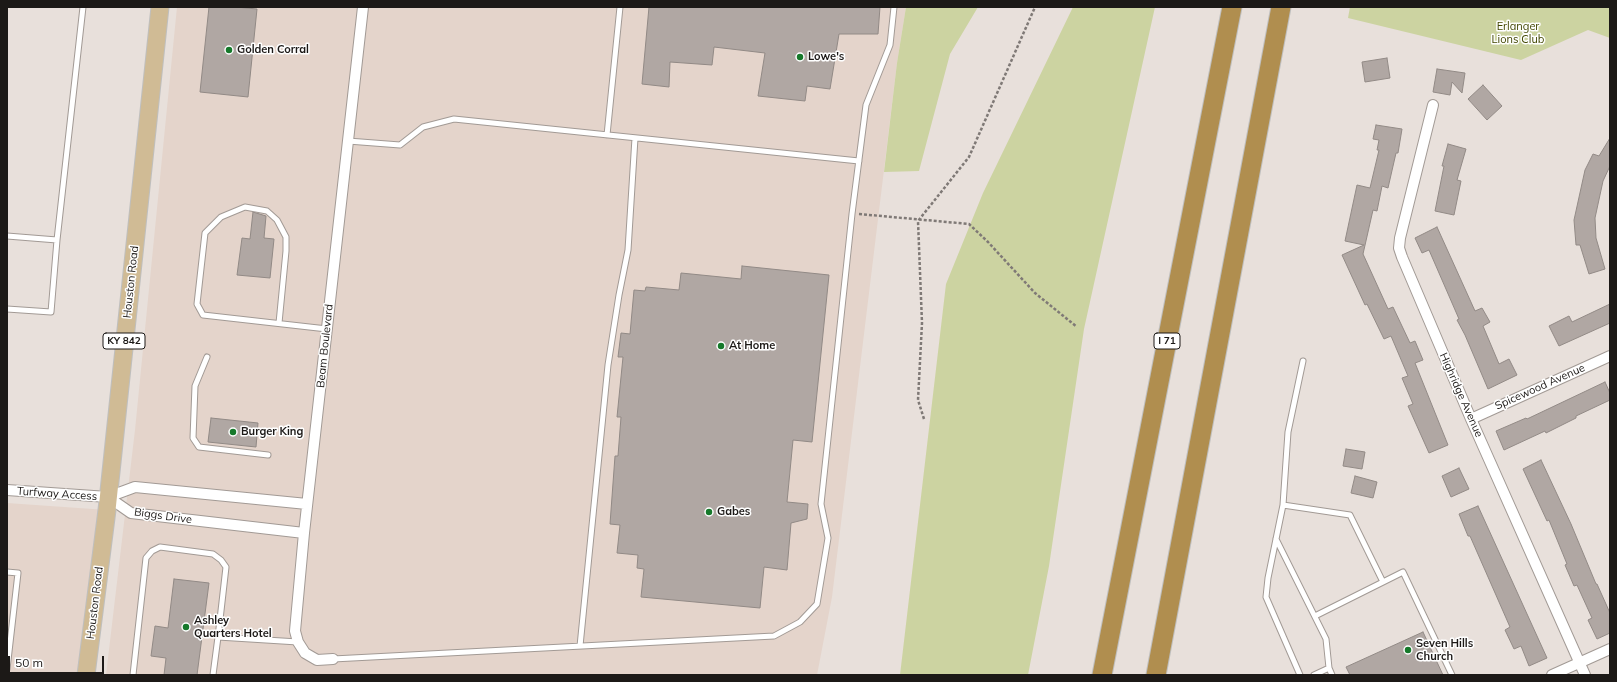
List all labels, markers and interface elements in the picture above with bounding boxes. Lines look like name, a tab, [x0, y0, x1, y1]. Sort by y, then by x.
park label: Erlanger Lions Club	[1492, 20, 1544, 46]
place label: Golden Corral	[237, 43, 309, 57]
marker: Golden Corral	[224, 45, 234, 55]
place label: Lowe's	[808, 50, 844, 64]
marker: Lowe's	[795, 52, 805, 62]
street label: Houston Road	[121, 245, 141, 319]
street label: Beam Boulevard	[314, 303, 336, 389]
road number: KY 842	[103, 333, 145, 349]
road number: I 71	[1154, 333, 1180, 349]
place label: At Home	[729, 339, 775, 353]
marker: At Home	[716, 341, 726, 351]
street label: Highridge Avenue	[1436, 351, 1486, 439]
street label: Spicewood Avenue	[1493, 361, 1587, 413]
place label: Burger King	[241, 425, 303, 439]
marker: Burger King	[228, 427, 238, 437]
street label: Turfway Access	[16, 485, 98, 503]
street label: Biggs Drive	[133, 505, 193, 527]
place label: Gabes	[717, 505, 750, 519]
marker: Gabes	[704, 507, 714, 517]
street label: Houston Road	[84, 566, 106, 640]
place label: Ashley Quarters Hotel	[194, 614, 272, 640]
marker: Ashley Quarters Hotel	[181, 622, 191, 632]
place label: Seven Hills Church	[1416, 637, 1473, 663]
marker: Seven Hills Church	[1403, 645, 1413, 655]
scale bar	[10, 648, 106, 674]
text: 50 m	[15, 655, 43, 670]

